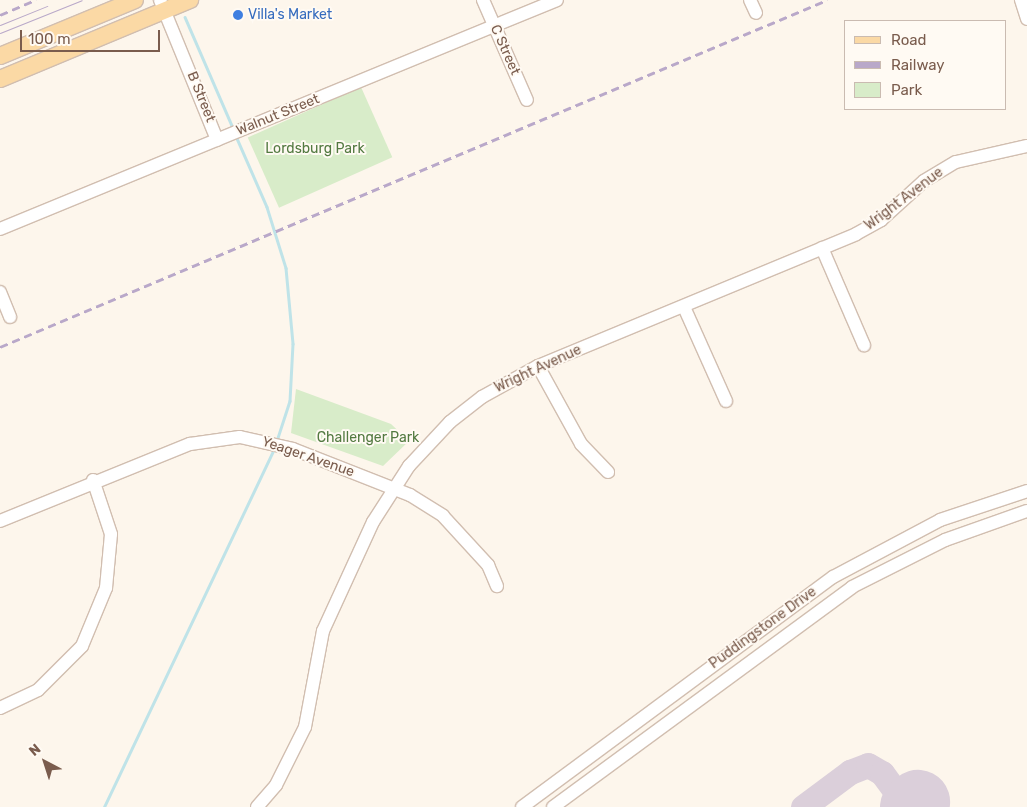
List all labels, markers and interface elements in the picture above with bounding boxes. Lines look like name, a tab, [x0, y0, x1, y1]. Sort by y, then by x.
place label: Villa's Market	[248, 7, 332, 23]
marker: Villa's Market	[232, 9, 244, 21]
scale bar	[22, 20, 162, 52]
legend	[844, 20, 1007, 110]
street label: C Street	[487, 22, 523, 78]
text: 100 m	[28, 30, 70, 48]
text: Road	[891, 31, 927, 49]
text: Railway	[891, 56, 945, 74]
street label: B Street	[183, 69, 219, 125]
text: Park	[891, 81, 922, 99]
street label: Walnut Street	[234, 91, 322, 139]
park label: Lordsburg Park	[265, 141, 365, 157]
street label: Wright Avenue	[861, 164, 947, 234]
street label: Wright Avenue	[492, 341, 584, 397]
park label: Challenger Park	[317, 430, 419, 446]
street label: Yeager Avenue	[259, 433, 357, 481]
street label: Puddingstone Drive	[706, 583, 820, 673]
north arrow	[20, 737, 70, 787]
text: N	[26, 740, 44, 760]

